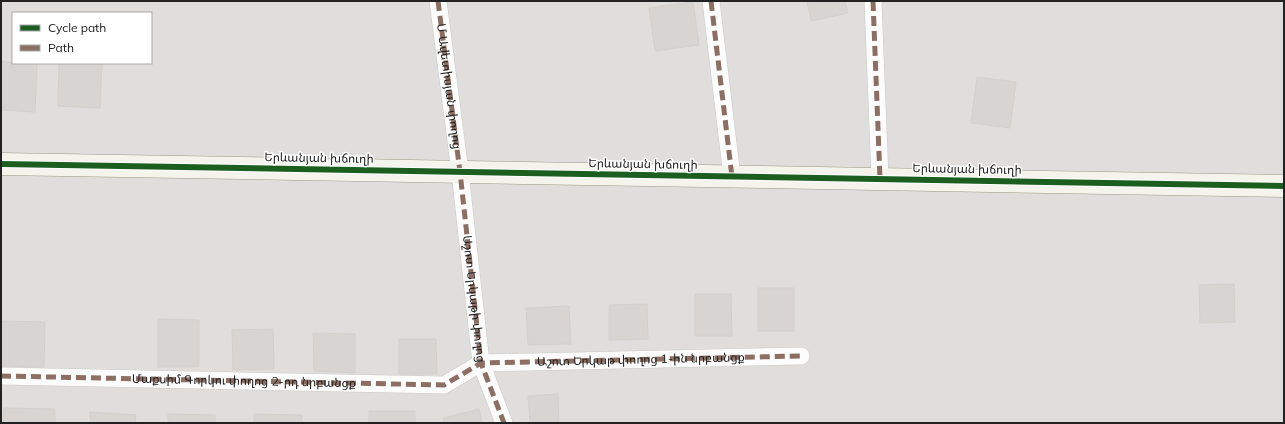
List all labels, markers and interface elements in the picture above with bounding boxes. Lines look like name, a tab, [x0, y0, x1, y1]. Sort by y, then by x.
legend	[12, 12, 152, 64]
text: Cycle path	[48, 20, 106, 35]
street label: Մ Ավետիսյան փողոց	[434, 22, 465, 150]
text: Path	[48, 40, 74, 55]
street label: Երևանյան խճուղի	[264, 149, 374, 166]
street label: Երևանյան խճուղի	[588, 155, 698, 172]
street label: Երևանյան խճուղի	[912, 160, 1022, 177]
street label: Աշոտ Երկաթի փողոց	[460, 234, 489, 363]
street label: Աշոտ Երկաթ փողոց 1-ին նրբանցք	[537, 349, 745, 369]
street label: Մաքսիմ Գորկու փողոց 2-րդ նրբանցք	[132, 371, 356, 390]

